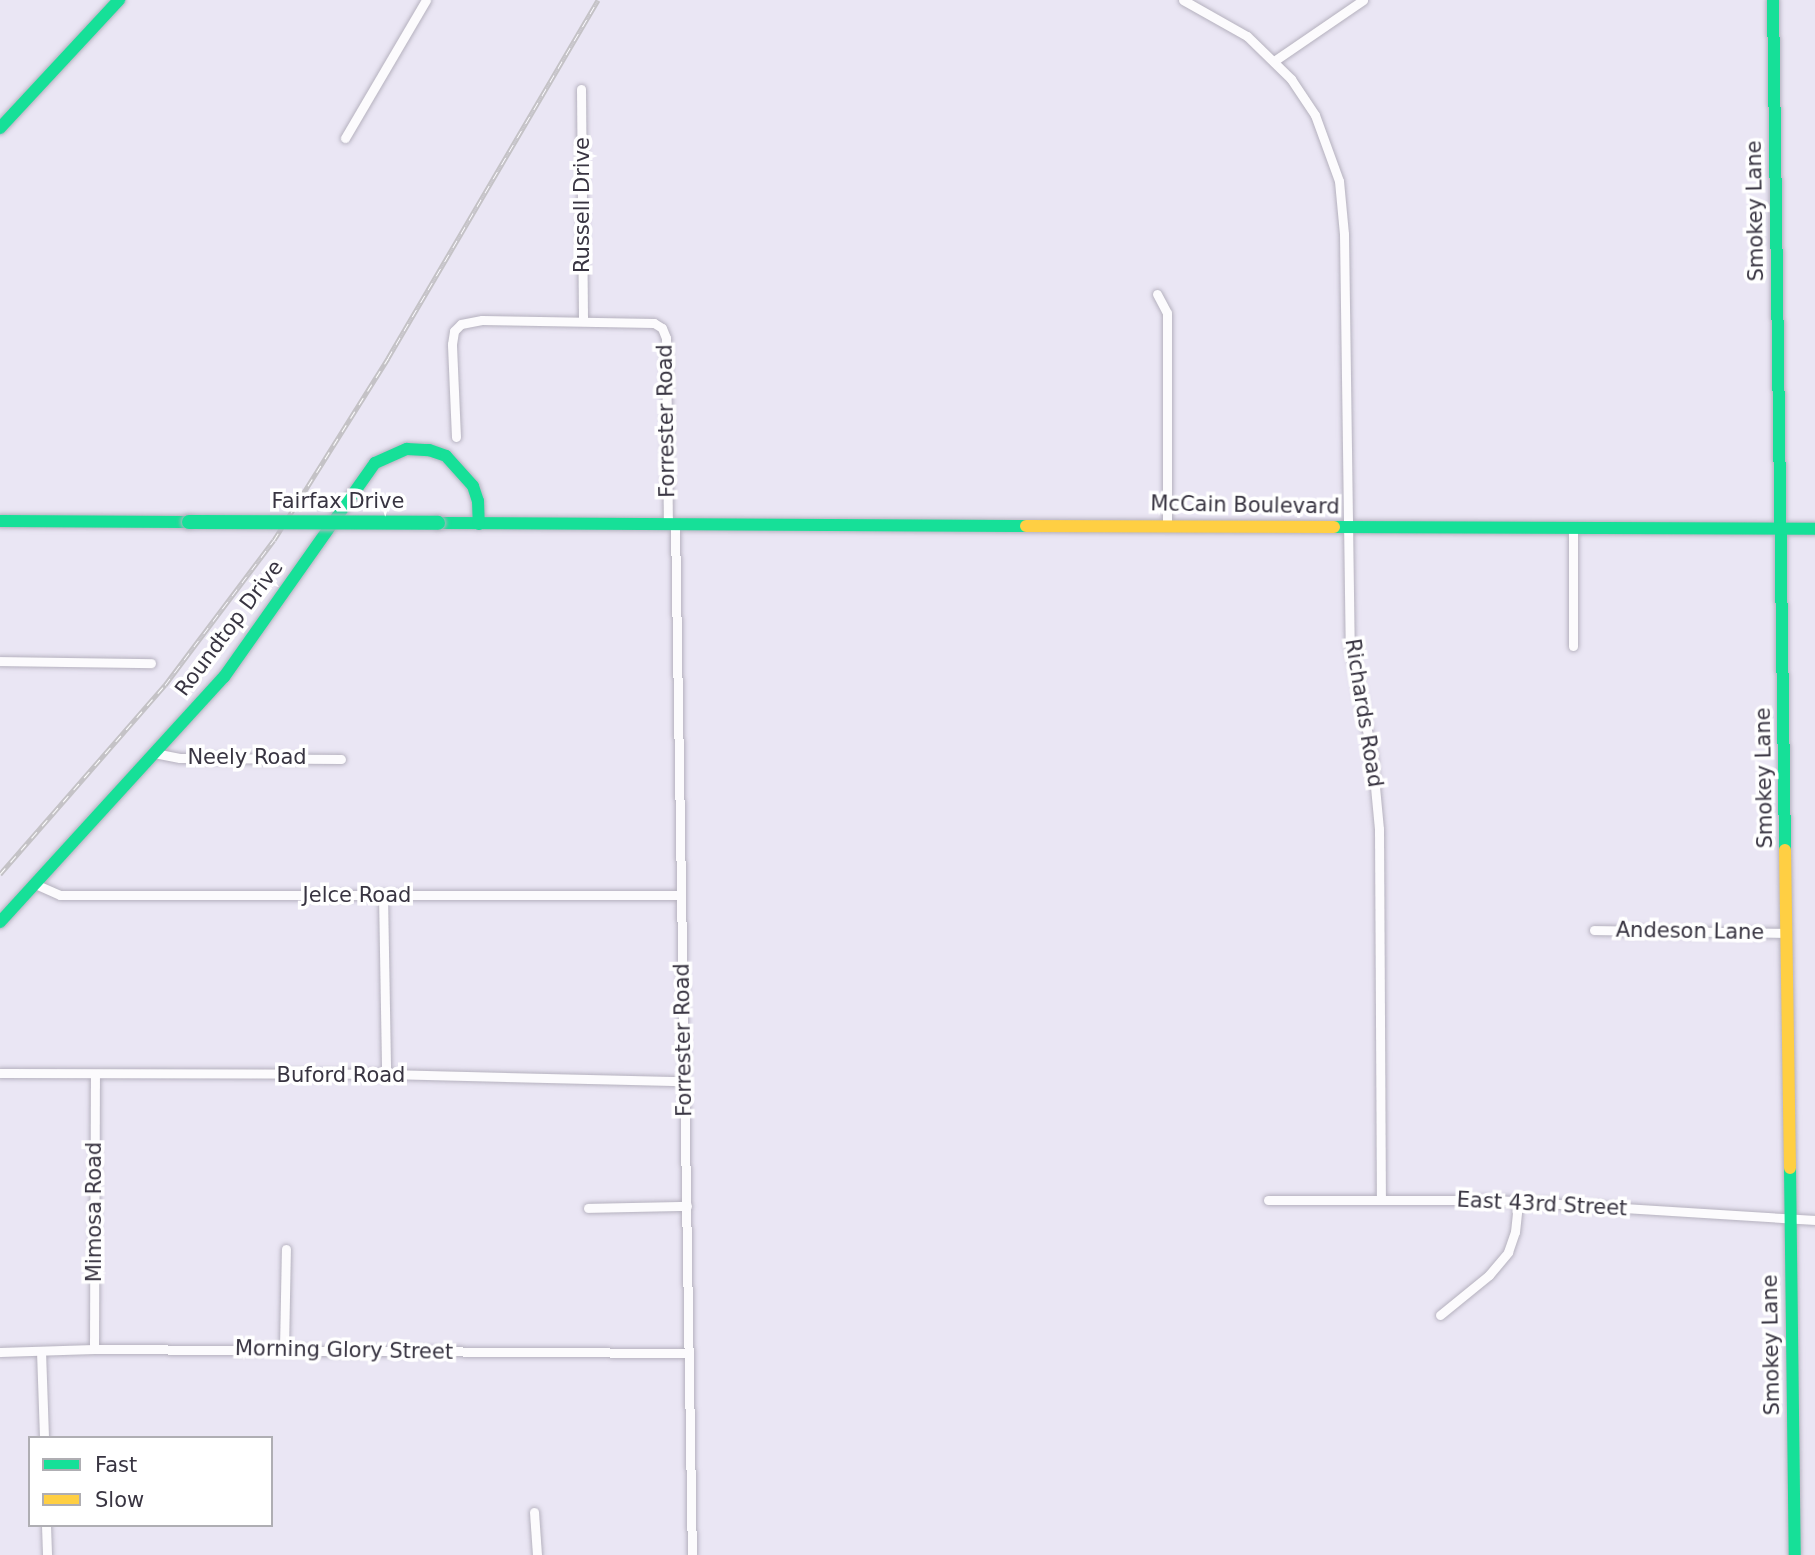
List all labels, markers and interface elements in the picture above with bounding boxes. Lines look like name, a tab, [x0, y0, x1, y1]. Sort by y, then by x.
street label: Russell Drive	[569, 137, 595, 273]
street label: Smokey Lane	[1741, 140, 1769, 282]
street label: Forrester Road	[652, 344, 680, 498]
street label: Fairfax Drive	[272, 488, 404, 514]
street label: McCain Boulevard	[1150, 491, 1340, 519]
street label: Roundtop Drive	[170, 555, 288, 701]
street label: Richards Road	[1340, 637, 1388, 789]
street label: Smokey Lane	[1750, 707, 1778, 849]
street label: Neely Road	[187, 744, 307, 770]
street label: Jelce Road	[303, 882, 411, 908]
street label: Andeson Lane	[1616, 917, 1764, 945]
street label: Forrester Road	[669, 963, 697, 1117]
street label: Buford Road	[277, 1062, 405, 1088]
street label: Mimosa Road	[81, 1142, 107, 1282]
street label: East 43rd Street	[1456, 1187, 1628, 1221]
street label: Smokey Lane	[1757, 1274, 1785, 1416]
street label: Morning Glory Street	[235, 1335, 453, 1365]
legend	[28, 1436, 273, 1527]
text: Fast	[95, 1453, 137, 1477]
text: Slow	[95, 1488, 144, 1512]

